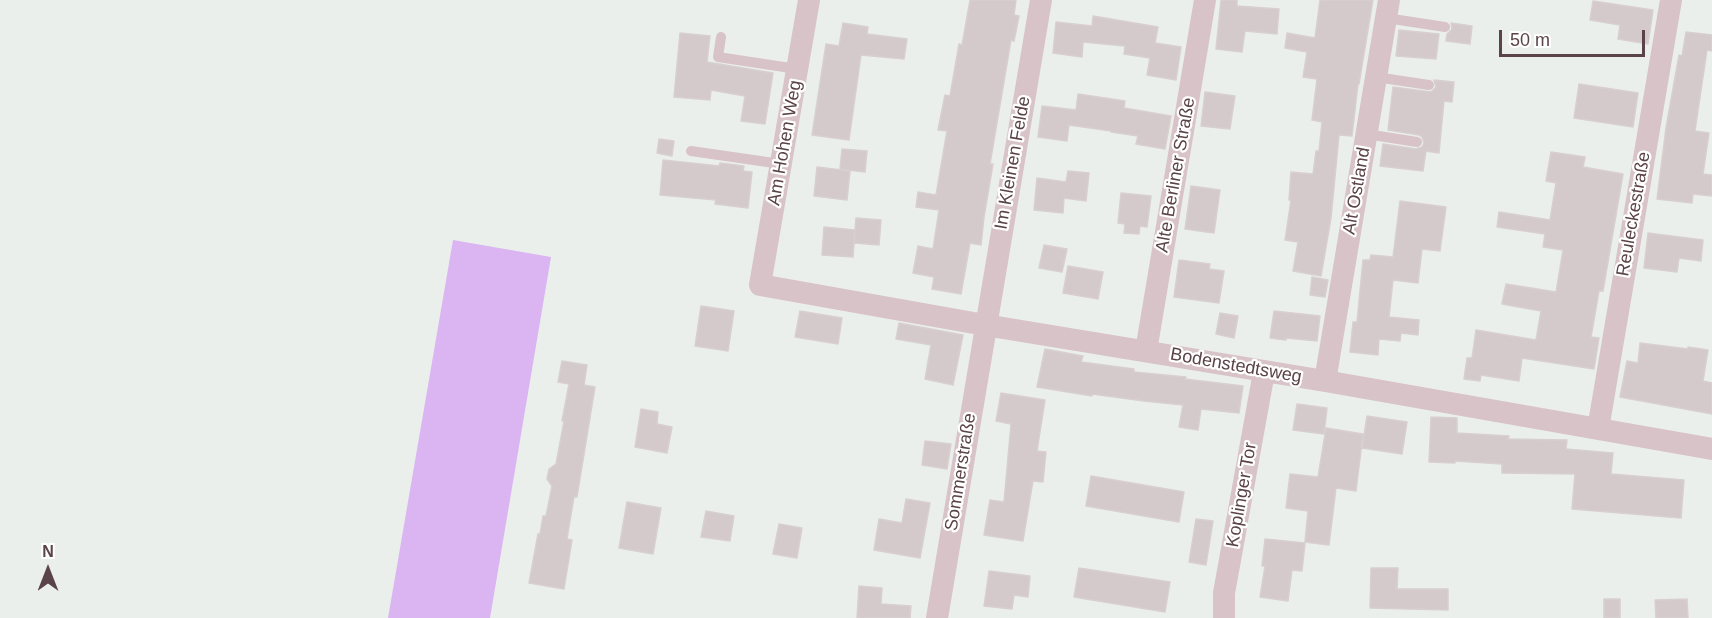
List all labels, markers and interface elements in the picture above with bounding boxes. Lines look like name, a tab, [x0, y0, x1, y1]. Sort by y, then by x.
scale bar	[1502, 18, 1648, 56]
text: 50 m	[1510, 30, 1550, 50]
street label: Am Hohen Weg	[763, 79, 807, 207]
street label: Im Kleinen Felde	[991, 95, 1035, 231]
street label: Alte Berliner Straße	[1152, 96, 1200, 254]
street label: Alt Ostland	[1339, 146, 1375, 236]
street label: Reuleckestraße	[1612, 150, 1656, 278]
street label: Bodenstedtsweg	[1169, 344, 1303, 388]
street label: Sommerstraße	[941, 412, 981, 532]
street label: Koplinger Tor	[1222, 441, 1262, 549]
north arrow	[18, 540, 78, 600]
text: N	[42, 543, 54, 560]

